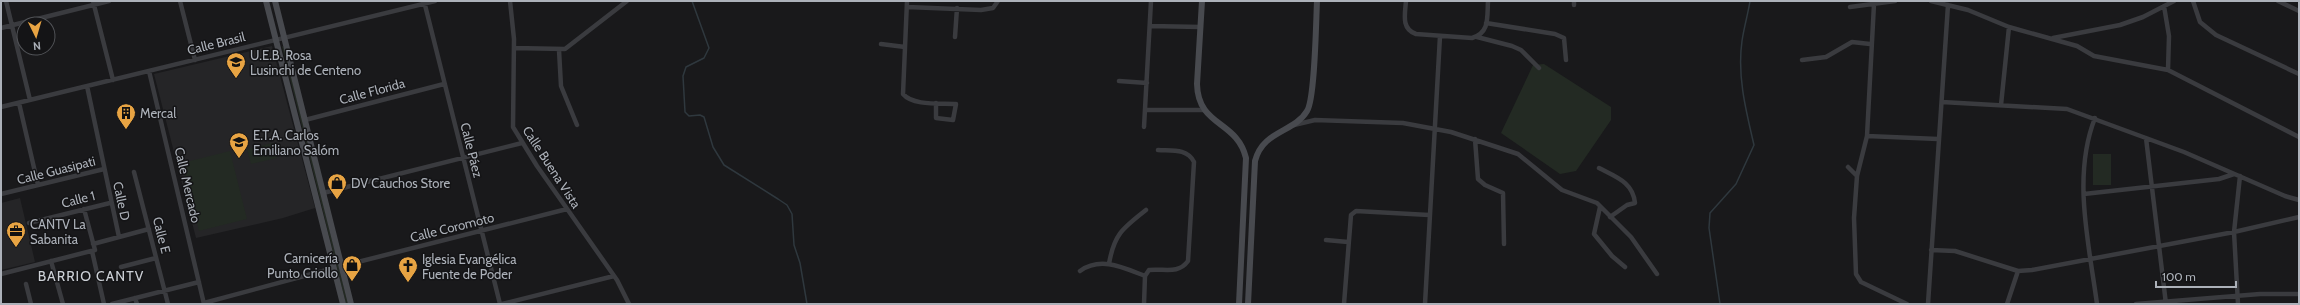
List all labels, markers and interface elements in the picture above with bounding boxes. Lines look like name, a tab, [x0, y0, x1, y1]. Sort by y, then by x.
north arrow	[16, 16, 56, 56]
street label: Calle Brasil	[185, 28, 247, 58]
text: N	[32, 39, 41, 53]
place label: U.E.B. Rosa Lusinchi de Centeno	[250, 47, 361, 78]
school or university icon: U.E.B. Rosa Lusinchi de Centeno	[225, 51, 247, 79]
street label: Calle Florida	[337, 74, 407, 107]
building icon: Mercal	[115, 102, 137, 130]
place label: Mercal	[140, 105, 176, 121]
street label: Calle Páez	[457, 121, 487, 179]
street label: Calle Buena Vista	[519, 123, 585, 212]
place label: E.T.A. Carlos Emiliano Salóm	[253, 127, 339, 158]
school or university icon: E.T.A. Carlos Emiliano Salóm	[228, 131, 250, 159]
street label: Calle Mercado	[171, 145, 205, 225]
street label: Calle Guasipati	[15, 153, 97, 187]
shop icon: DV Cauchos Store	[326, 172, 348, 200]
place label: DV Cauchos Store	[351, 175, 450, 191]
street label: Calle D	[110, 180, 134, 222]
street label: Calle 1	[60, 187, 96, 211]
street label: Calle Coromoto	[408, 209, 496, 245]
street label: Calle E	[150, 215, 174, 255]
place label: CANTV La Sabanita	[30, 216, 86, 247]
office icon: CANTV La Sabanita	[5, 220, 27, 248]
place label: Carnicería Punto Criollo	[267, 250, 339, 281]
place label: Iglesia Evangélica Fuente de Poder	[422, 251, 517, 282]
shop icon: Carnicería Punto Criollo	[341, 254, 363, 282]
church icon: Iglesia Evangélica Fuente de Poder	[397, 255, 419, 283]
scale bar	[2156, 263, 2236, 289]
district label: BARRIO CANTV	[38, 267, 144, 285]
text: 100 m	[2162, 269, 2196, 284]

